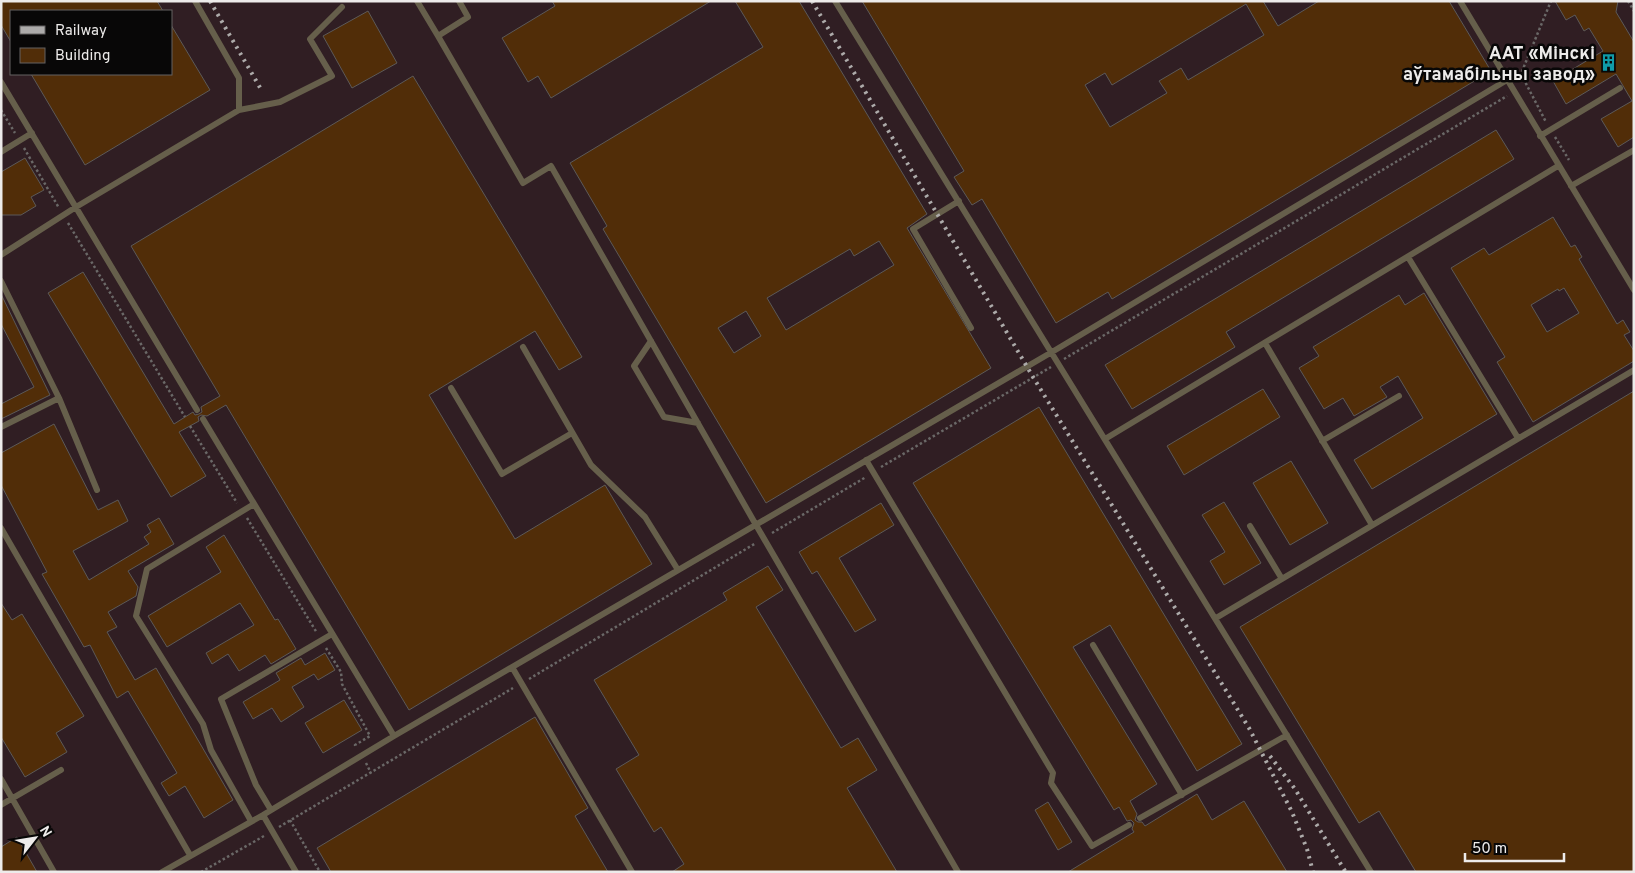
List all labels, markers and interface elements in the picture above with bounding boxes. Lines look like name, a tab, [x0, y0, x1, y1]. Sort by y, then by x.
legend	[10, 10, 172, 75]
text: Railway	[55, 22, 107, 41]
place label: ААТ «Мінскі аўтамабільны завод»	[1403, 43, 1595, 87]
text: Building	[55, 47, 110, 66]
building icon: ААТ «Мінскі аўтамабільны завод»	[1599, 53, 1619, 73]
north arrow	[10, 813, 60, 863]
text: N	[35, 823, 55, 841]
scale bar	[1465, 830, 1564, 862]
text: 50 m	[1472, 840, 1507, 859]

